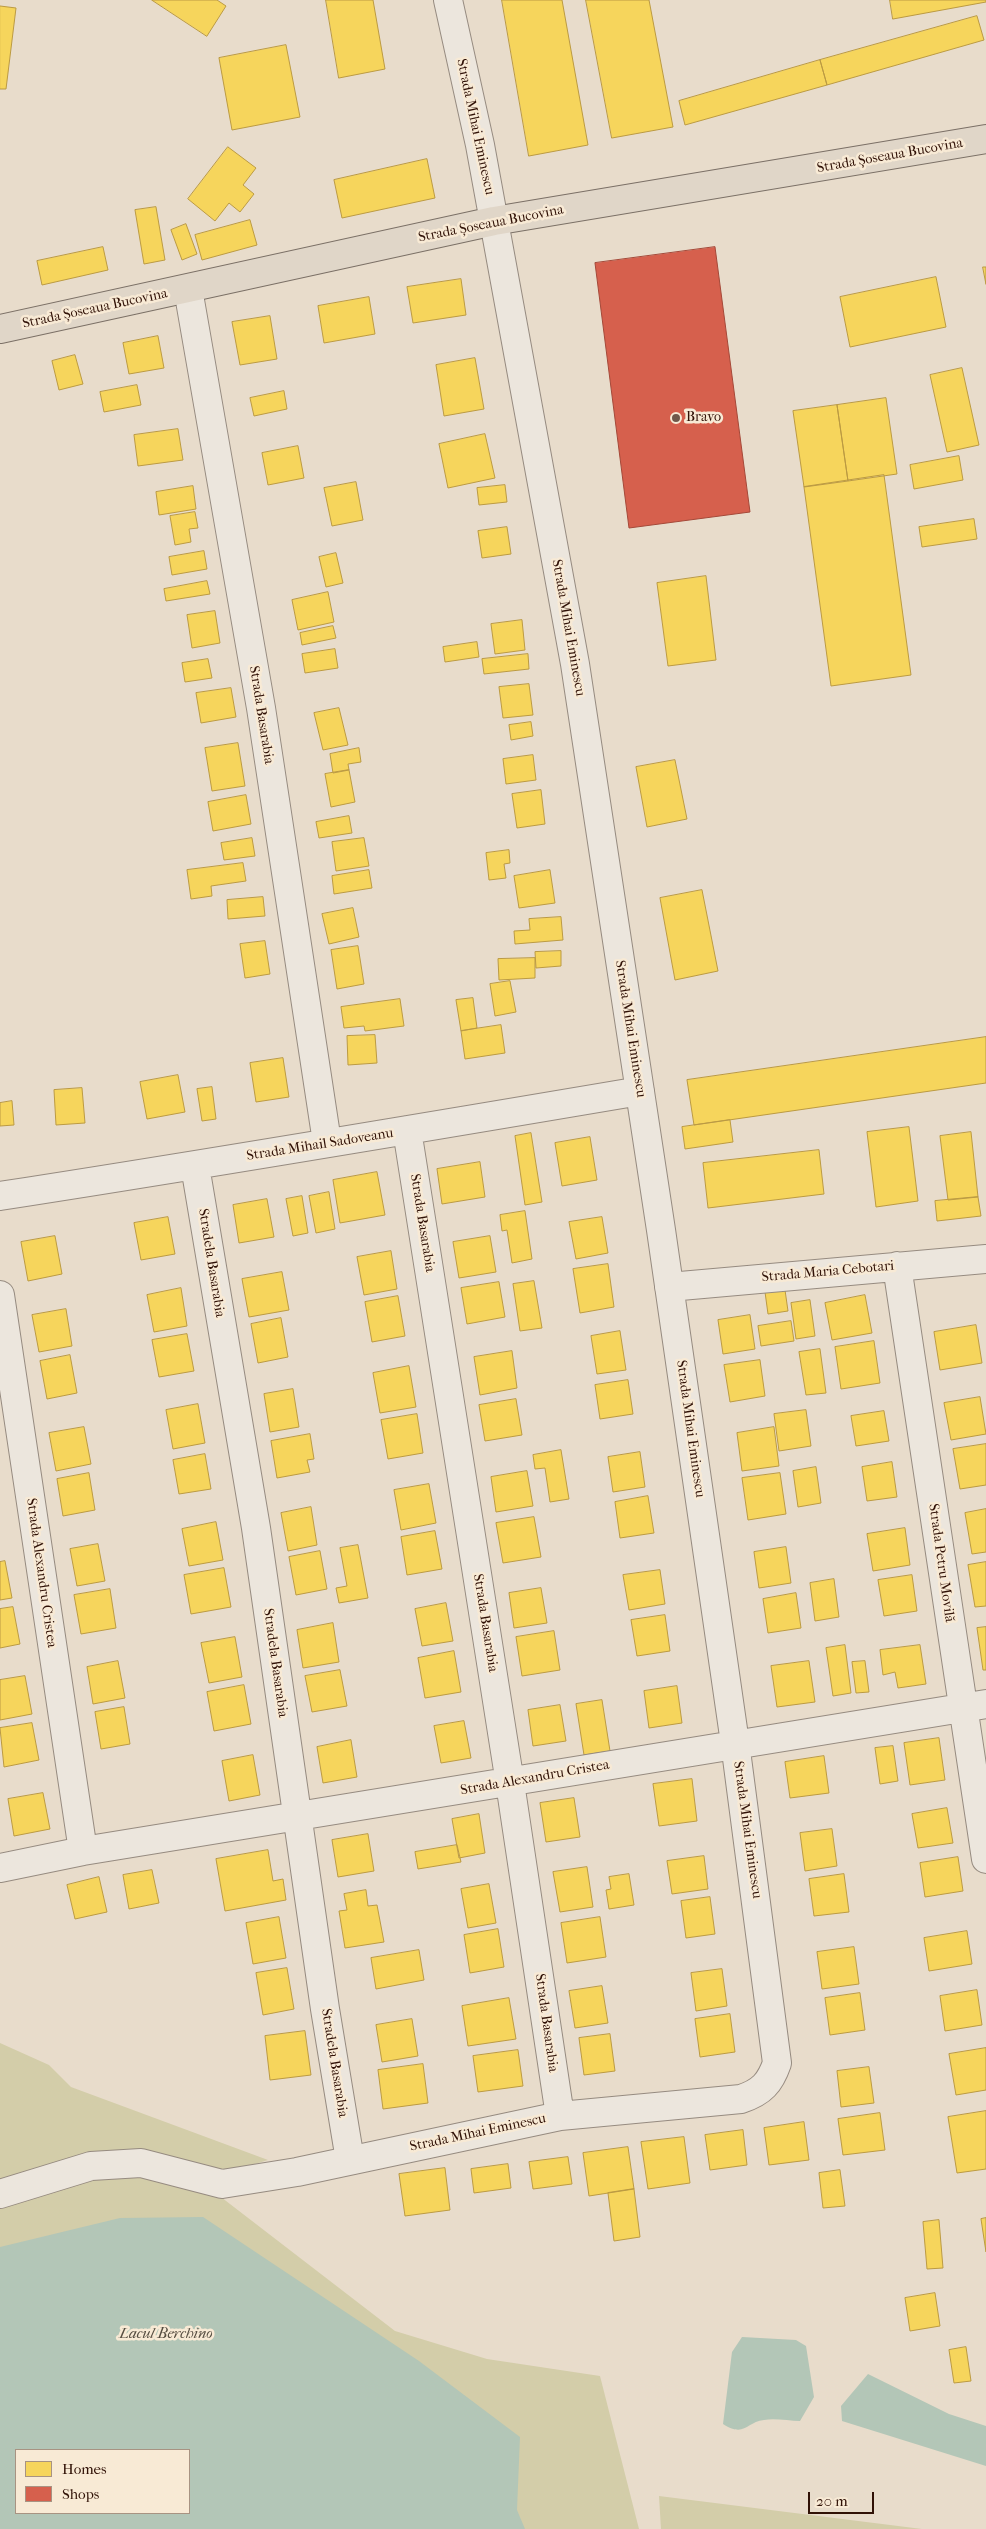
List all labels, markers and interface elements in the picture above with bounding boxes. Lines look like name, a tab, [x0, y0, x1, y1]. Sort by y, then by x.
street label: Strada Mihai Eminescu	[452, 57, 498, 197]
street label: Strada Șoseaua Bucovina	[816, 135, 964, 177]
street label: Strada Șoseaua Bucovina	[417, 202, 565, 246]
street label: Strada Șoseaua Bucovina	[21, 285, 169, 333]
place label: Bravo	[686, 410, 721, 426]
marker: Bravo	[670, 412, 682, 424]
street label: Strada Mihai Eminescu	[548, 558, 588, 698]
street label: Strada Basarabia	[245, 665, 277, 765]
street label: Strada Mihai Eminescu	[611, 959, 649, 1099]
street label: Strada Mihail Sadoveanu	[245, 1125, 395, 1165]
street label: Strada Basarabia	[406, 1173, 438, 1273]
street label: Stradela Basarabia	[194, 1207, 228, 1319]
street label: Strada Maria Cebotari	[761, 1258, 895, 1286]
street label: Strada Mihai Eminescu	[672, 1359, 708, 1499]
street label: Strada Alexandru Cristea	[22, 1497, 60, 1649]
street label: Strada Petru Movilă	[924, 1503, 958, 1623]
street label: Strada Basarabia	[469, 1573, 501, 1673]
street label: Stradela Basarabia	[259, 1607, 291, 1719]
street label: Strada Alexandru Cristea	[459, 1757, 611, 1799]
street label: Strada Mihai Eminescu	[729, 1760, 765, 1900]
street label: Strada Basarabia	[531, 1973, 561, 2073]
street label: Stradela Basarabia	[317, 2007, 351, 2119]
street label: Strada Mihai Eminescu	[408, 2110, 548, 2156]
water label: Lacul Berchino	[119, 2325, 213, 2343]
legend	[15, 2449, 190, 2514]
text: Homes	[62, 2460, 107, 2478]
scale bar	[811, 2482, 877, 2514]
text: Shops	[62, 2485, 99, 2503]
text: 20 m	[816, 2492, 848, 2510]

